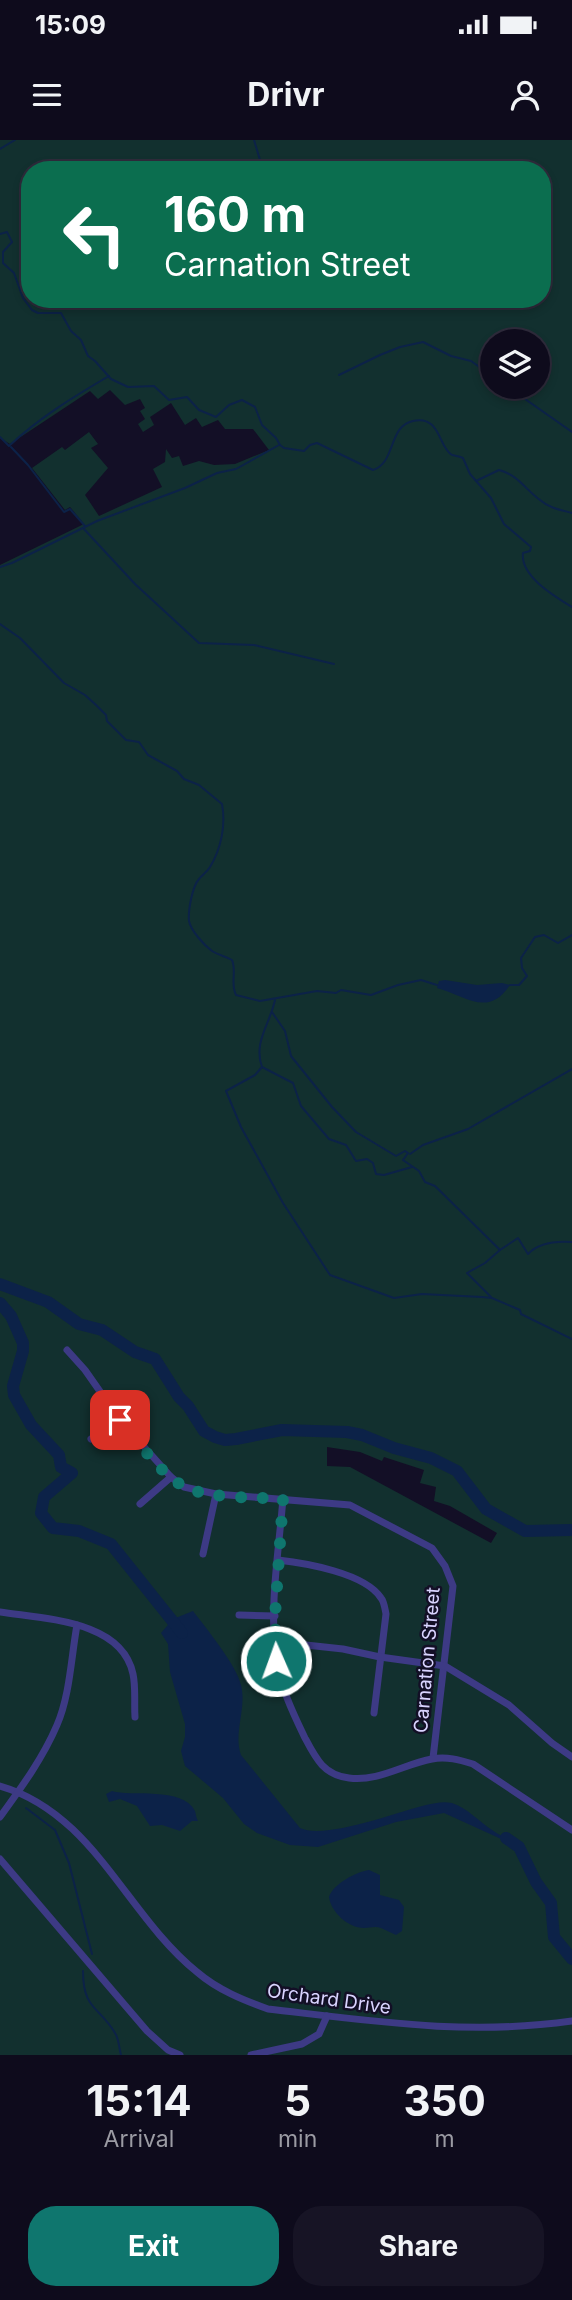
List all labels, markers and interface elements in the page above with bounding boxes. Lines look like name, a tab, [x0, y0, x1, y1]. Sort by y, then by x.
text: 15:09	[35, 9, 106, 40]
text: Drivr	[247, 75, 325, 114]
icon: menu	[28, 76, 66, 114]
icon: person	[506, 76, 544, 114]
text: 160 m	[164, 185, 306, 244]
icon: left	[49, 189, 140, 280]
text: Carnation Street	[164, 245, 410, 284]
map controls	[480, 329, 550, 399]
button: layers	[480, 329, 550, 399]
pin	[90, 1390, 150, 1450]
icon: arrive	[101, 1401, 139, 1439]
street label: Carnation Street	[409, 1586, 445, 1734]
position arrow	[239, 1624, 313, 1698]
street label: Orchard Drive	[265, 1979, 393, 2019]
text: 15:14	[86, 2075, 192, 2126]
text: 5	[284, 2075, 311, 2126]
text: 350	[403, 2075, 486, 2126]
text: Arrival	[104, 2125, 174, 2153]
text: min	[278, 2125, 317, 2153]
text: m	[435, 2125, 455, 2153]
button: Exit	[28, 2206, 279, 2286]
button: Share	[293, 2206, 544, 2286]

